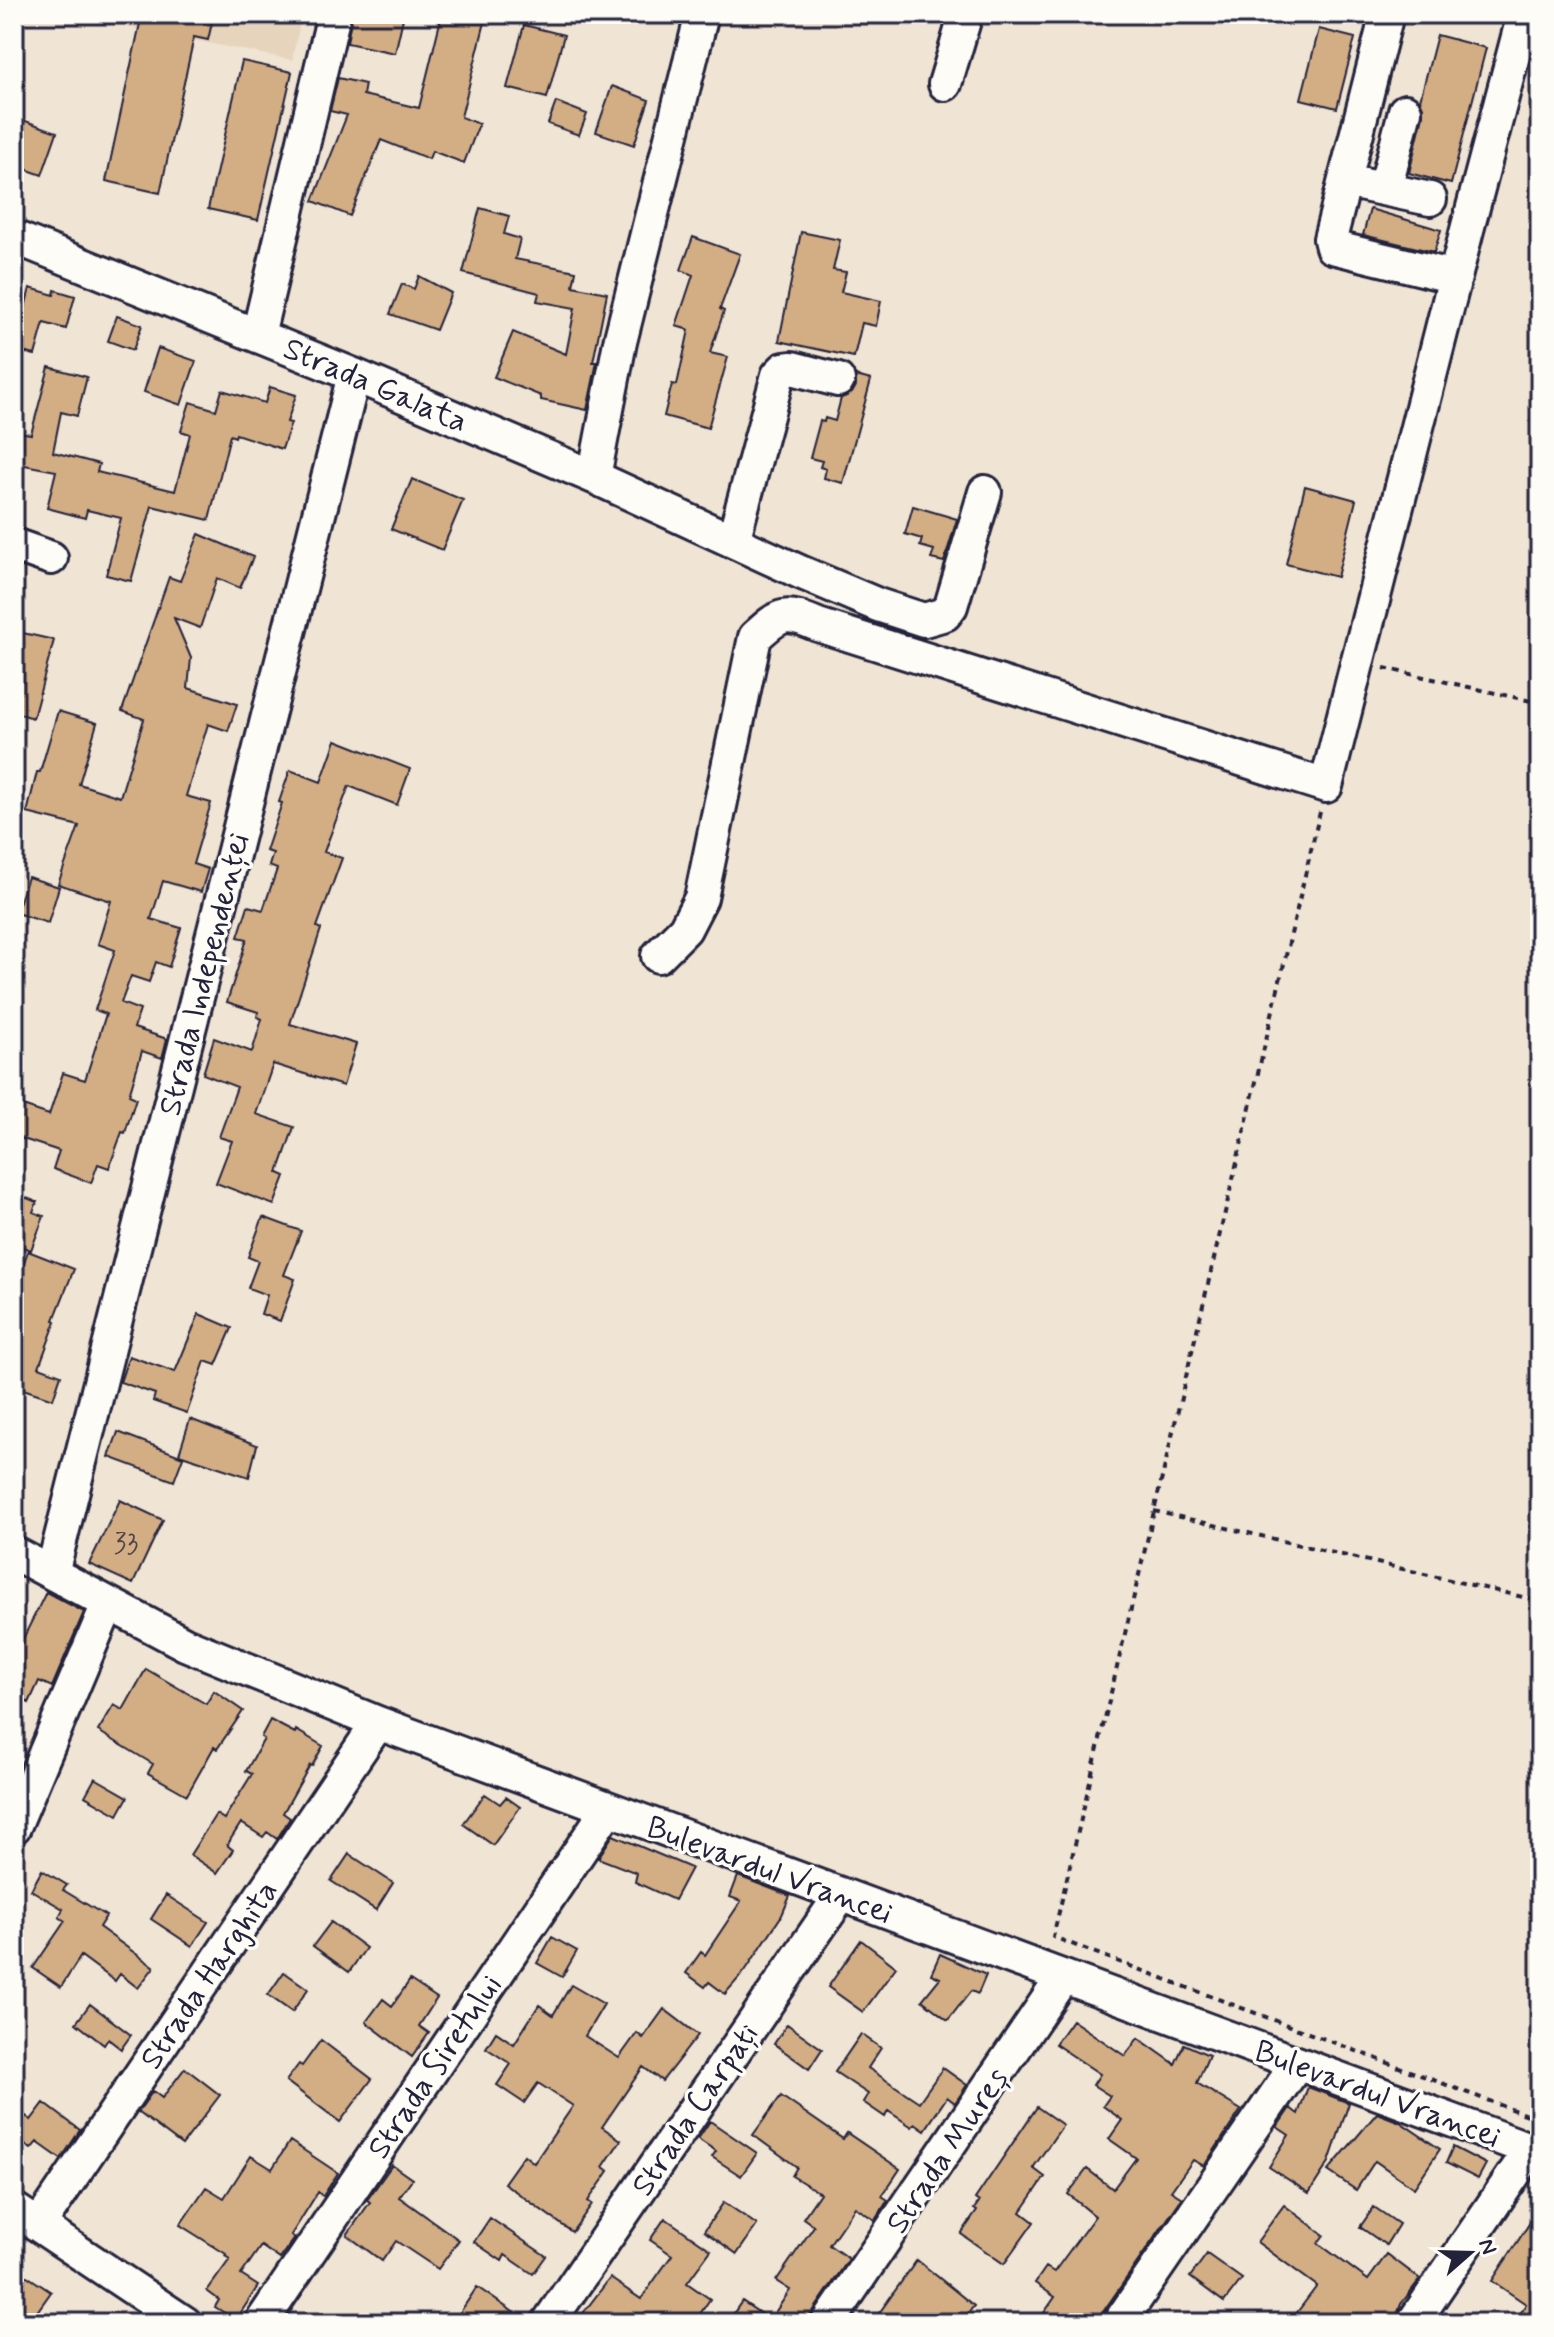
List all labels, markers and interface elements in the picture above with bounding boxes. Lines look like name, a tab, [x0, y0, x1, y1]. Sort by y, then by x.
street label: Strada Galata	[277, 328, 474, 443]
street label: Strada Independenței	[149, 829, 260, 1120]
house number: 33	[114, 1526, 138, 1563]
street label: Bulevardul Vrancei	[641, 1807, 898, 1935]
street label: Strada Harghita	[131, 1872, 288, 2078]
street label: Strada Siretului	[358, 1967, 513, 2167]
street label: Strada Carpați	[622, 2015, 769, 2205]
street label: Bulevardul Vrancei	[1249, 2031, 1506, 2159]
street label: Strada Mureș	[877, 2060, 1019, 2242]
north arrow	[1430, 2213, 1510, 2293]
text: N	[1471, 2235, 1503, 2259]

